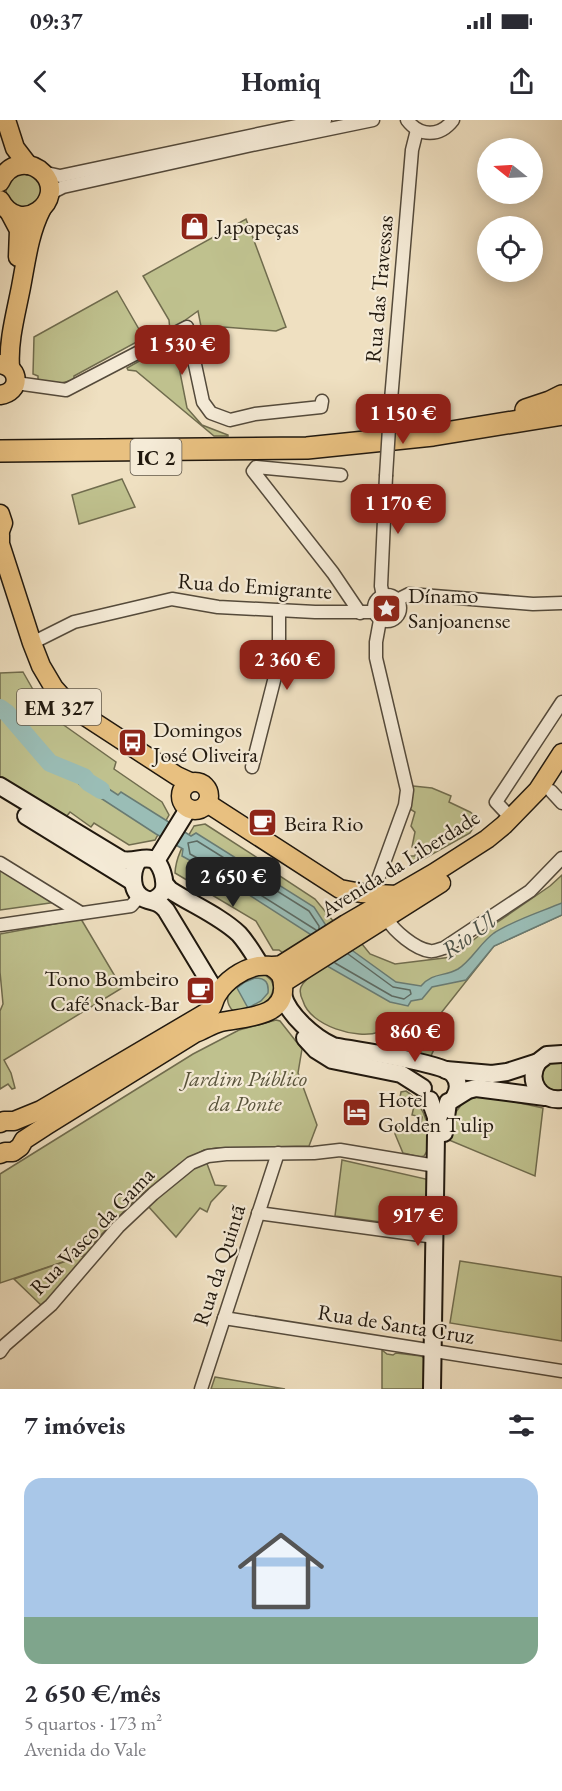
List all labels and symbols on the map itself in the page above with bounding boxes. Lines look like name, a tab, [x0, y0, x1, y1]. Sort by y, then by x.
north arrow	[477, 138, 543, 204]
shop icon: Japopeças	[179, 210, 211, 242]
place label: Japopeças	[214, 212, 299, 241]
street label: Rua das Travessas	[358, 214, 400, 364]
pin: 1 530 €	[127, 325, 237, 376]
pin: 1 150 €	[348, 394, 458, 445]
road number: IC 2	[130, 439, 182, 475]
pin: 1 170 €	[343, 484, 453, 535]
street label: Rua do Emigrante	[177, 566, 334, 606]
place label: Dínamo Sanjoanense	[408, 581, 511, 635]
place icon: Dínamo Sanjoanense	[371, 592, 403, 624]
pin: 2 360 €	[232, 640, 342, 691]
road number: EM 327	[17, 689, 101, 725]
place label: Domingos José Oliveira	[151, 715, 258, 769]
bus stop icon: Domingos José Oliveira	[116, 726, 148, 758]
street label: Avenida da Liberdade	[314, 802, 485, 924]
cafe icon: Beira Rio	[247, 807, 279, 839]
place label: Beira Rio	[284, 809, 363, 838]
pin: 2 650 €	[178, 857, 288, 908]
water label: Rio Ul	[434, 904, 503, 965]
place label: Tono Bombeiro Café Snack-Bar	[44, 964, 180, 1018]
cafe icon: Tono Bombeiro Café Snack-Bar	[184, 975, 216, 1007]
pin: 860 €	[373, 1012, 457, 1063]
park label: Jardim Público da Ponte	[178, 1064, 307, 1118]
place label: Hotel Golden Tulip	[378, 1085, 494, 1139]
hotel icon: Hotel Golden Tulip	[341, 1096, 373, 1128]
street label: Rua Vasco da Gama	[23, 1160, 161, 1301]
pin: 917 €	[376, 1196, 460, 1247]
street label: Rua da Quintã	[186, 1200, 252, 1329]
street label: Rua de Santa Cruz	[316, 1297, 477, 1351]

